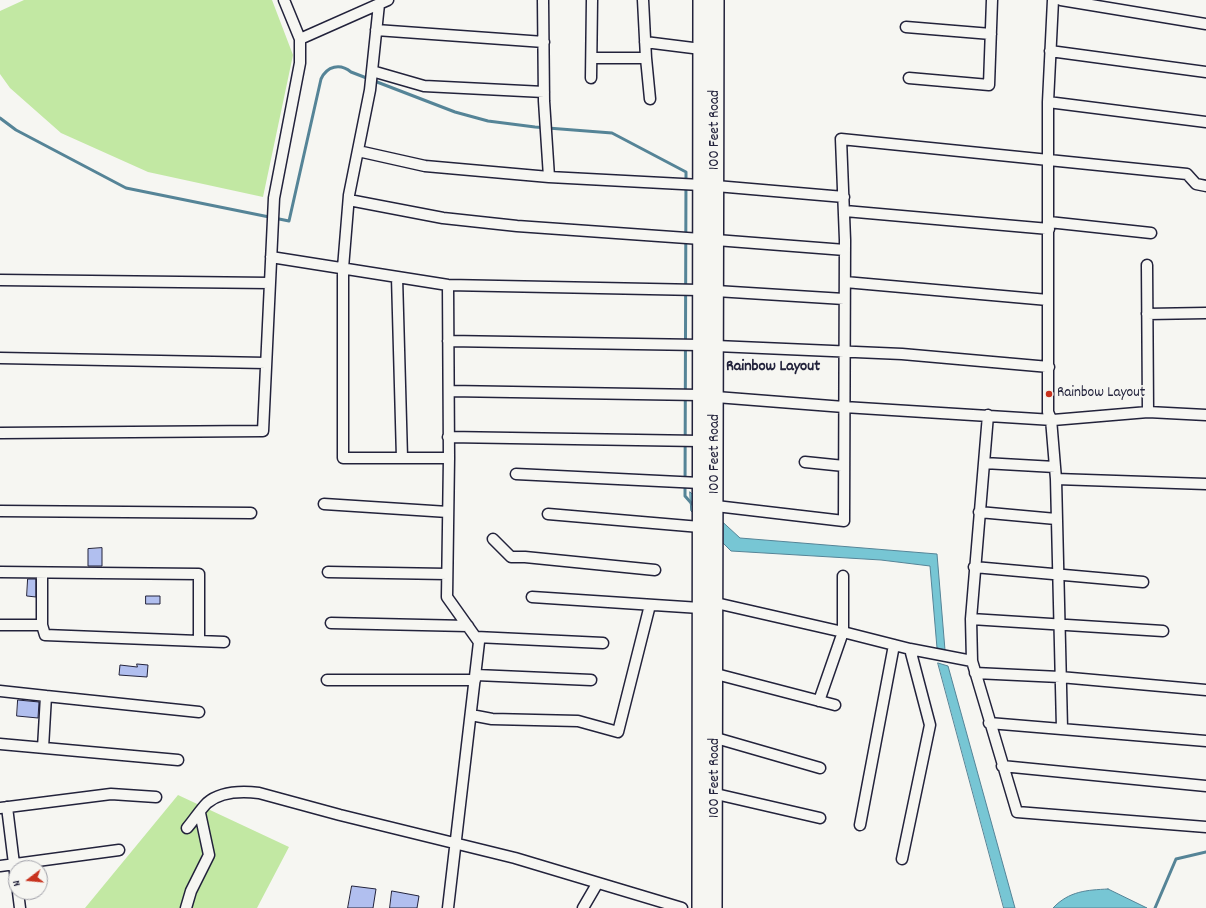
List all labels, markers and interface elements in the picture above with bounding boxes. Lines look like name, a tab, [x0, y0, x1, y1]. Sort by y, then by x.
street label: 100 Feet Road	[707, 90, 725, 170]
district label: Rainbow Layout	[726, 358, 820, 378]
place label: Rainbow Layout	[1057, 385, 1145, 403]
marker: Rainbow Layout	[1044, 389, 1054, 399]
street label: 100 Feet Road	[707, 414, 725, 494]
street label: 100 Feet Road	[707, 738, 725, 818]
north arrow	[8, 860, 48, 900]
text: N	[9, 878, 26, 888]

